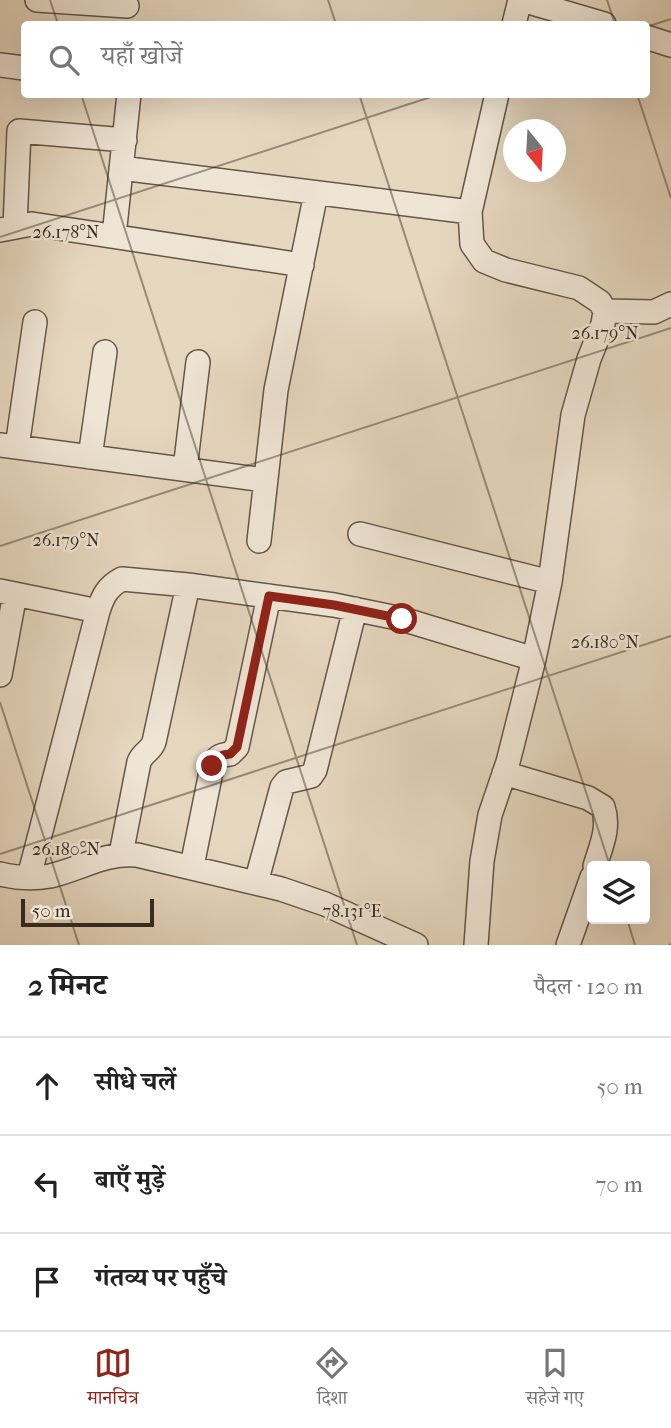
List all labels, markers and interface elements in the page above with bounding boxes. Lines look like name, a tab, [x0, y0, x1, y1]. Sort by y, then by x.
search box	[21, 21, 650, 98]
text: यहाँ खोजें	[101, 40, 183, 71]
icon: search	[45, 41, 83, 79]
north arrow	[503, 119, 566, 182]
text: 26.178°N	[33, 222, 100, 243]
text: 26.179°N	[571, 323, 639, 344]
text: 26.179°N	[32, 530, 100, 551]
route start	[386, 603, 417, 634]
text: 26.180°N	[571, 632, 639, 653]
route end	[196, 750, 227, 781]
text: 26.180°N	[32, 839, 100, 860]
map controls	[587, 861, 650, 924]
button: layers	[587, 861, 650, 924]
scale bar	[21, 896, 154, 928]
text: 50 m	[32, 900, 71, 922]
text: 78.131°E	[323, 901, 382, 922]
text: 2 मिनट	[28, 968, 107, 1003]
text: पैदल · 120 m	[534, 973, 643, 1000]
text: सीधे चलें	[95, 1066, 176, 1097]
icon: ahead	[28, 1067, 66, 1105]
text: 50 m	[596, 1073, 643, 1100]
text: बाएँ मुड़ें	[95, 1164, 165, 1195]
icon: left	[28, 1165, 66, 1203]
text: 70 m	[595, 1171, 643, 1198]
text: गंतव्य पर पहुँचे	[95, 1262, 226, 1293]
icon: arrive	[28, 1263, 66, 1301]
tab: मानचित्र	[87, 1344, 139, 1416]
tab: दिशा	[313, 1344, 351, 1416]
tab: सहेजे गए	[526, 1344, 584, 1416]

